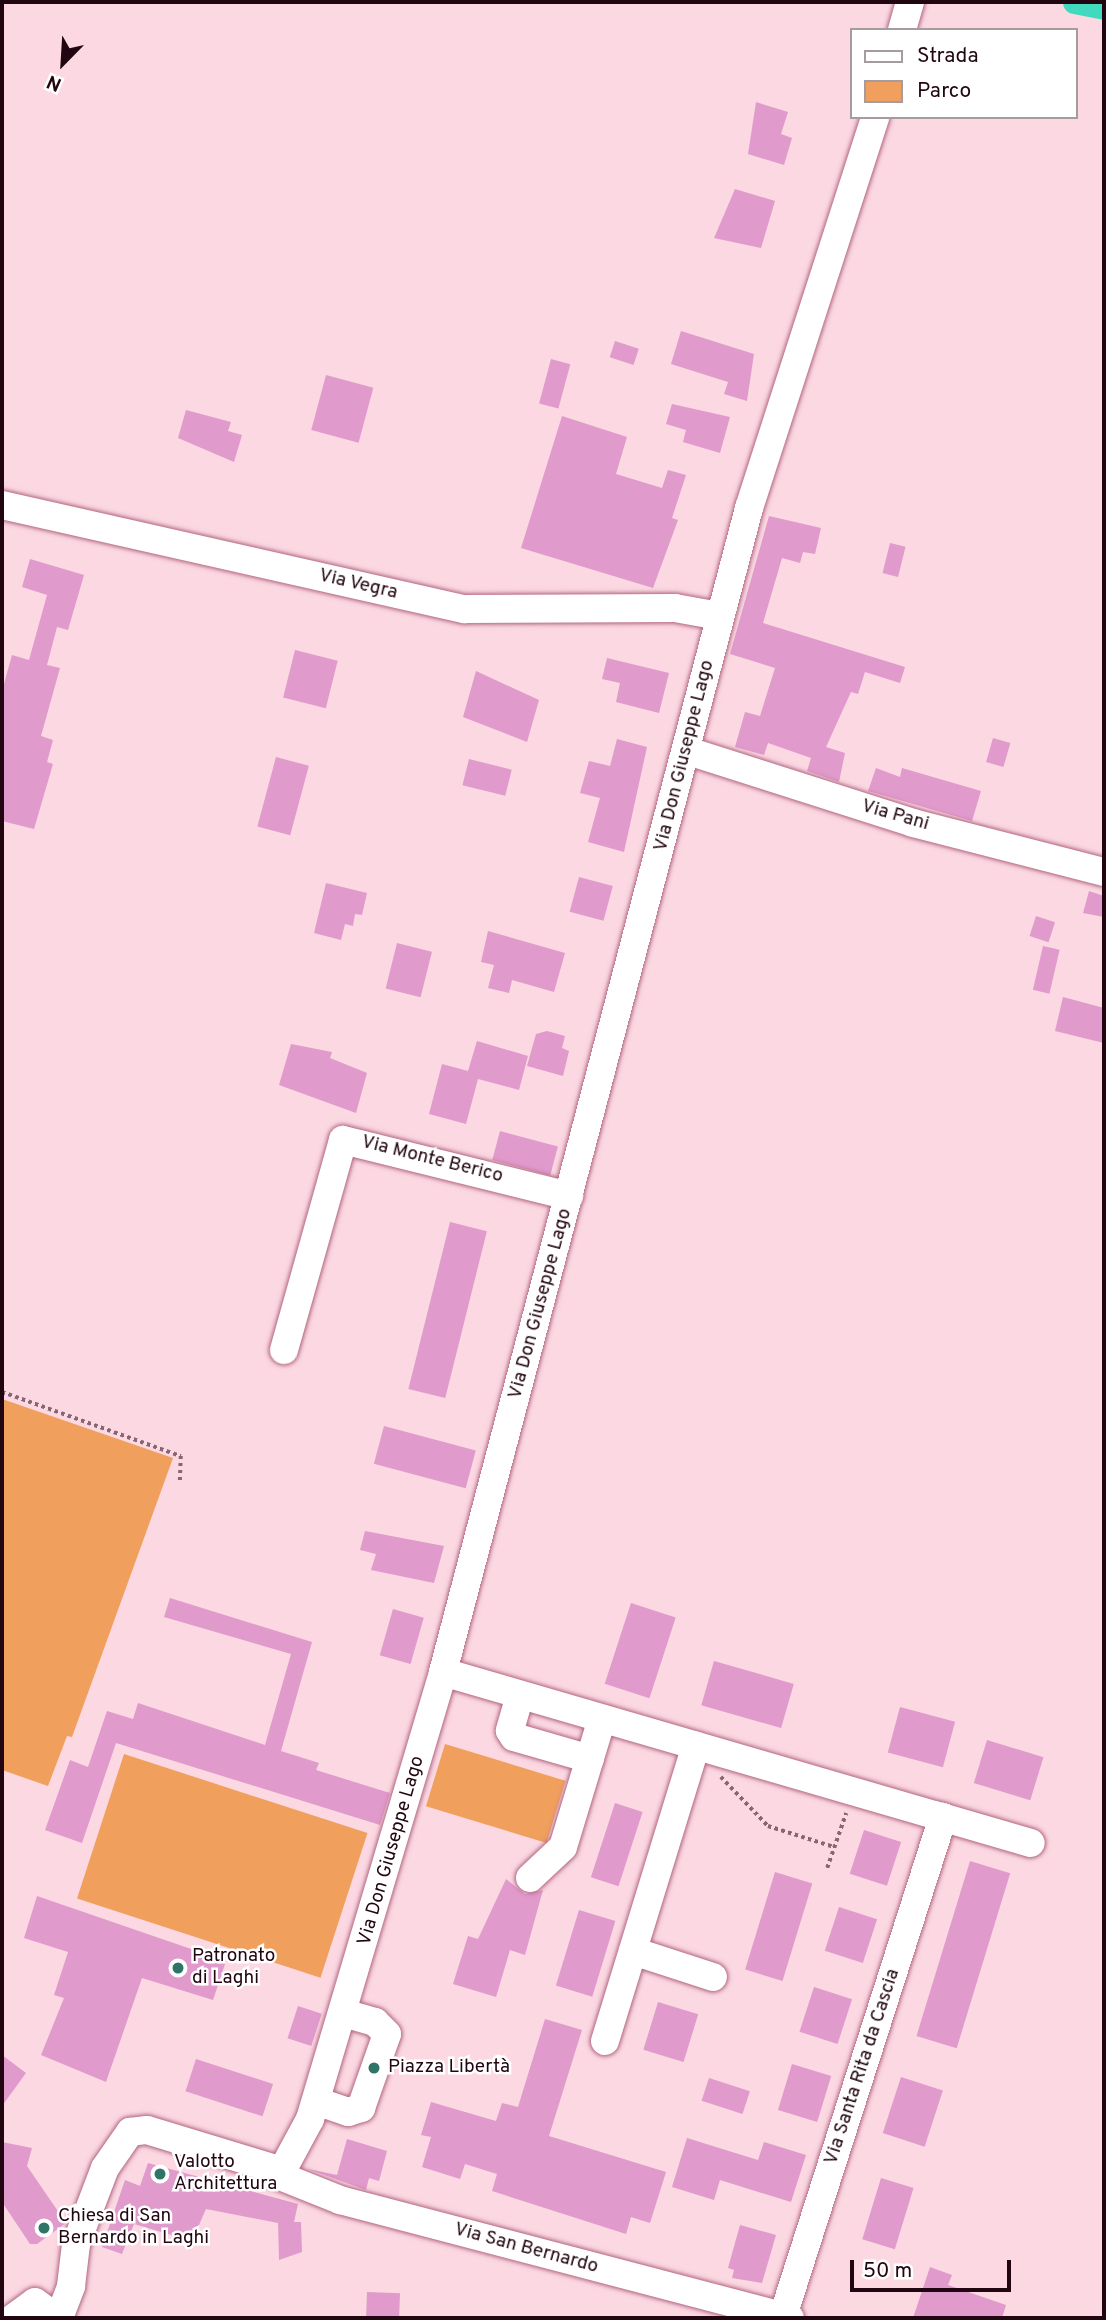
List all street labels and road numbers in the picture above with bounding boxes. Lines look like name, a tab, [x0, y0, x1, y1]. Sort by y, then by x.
street label: Via Vegra	[316, 565, 400, 605]
street label: Via Don Giuseppe Lago	[650, 658, 720, 854]
street label: Via Pani	[859, 796, 931, 836]
street label: Via Monte Berico	[359, 1131, 505, 1189]
street label: Via Don Giuseppe Lago	[505, 1206, 577, 1402]
street label: Via Don Giuseppe Lago	[354, 1754, 430, 1948]
street label: Via Santa Rita da Cascia	[821, 1966, 905, 2168]
street label: Via San Bernardo	[452, 2219, 600, 2279]

